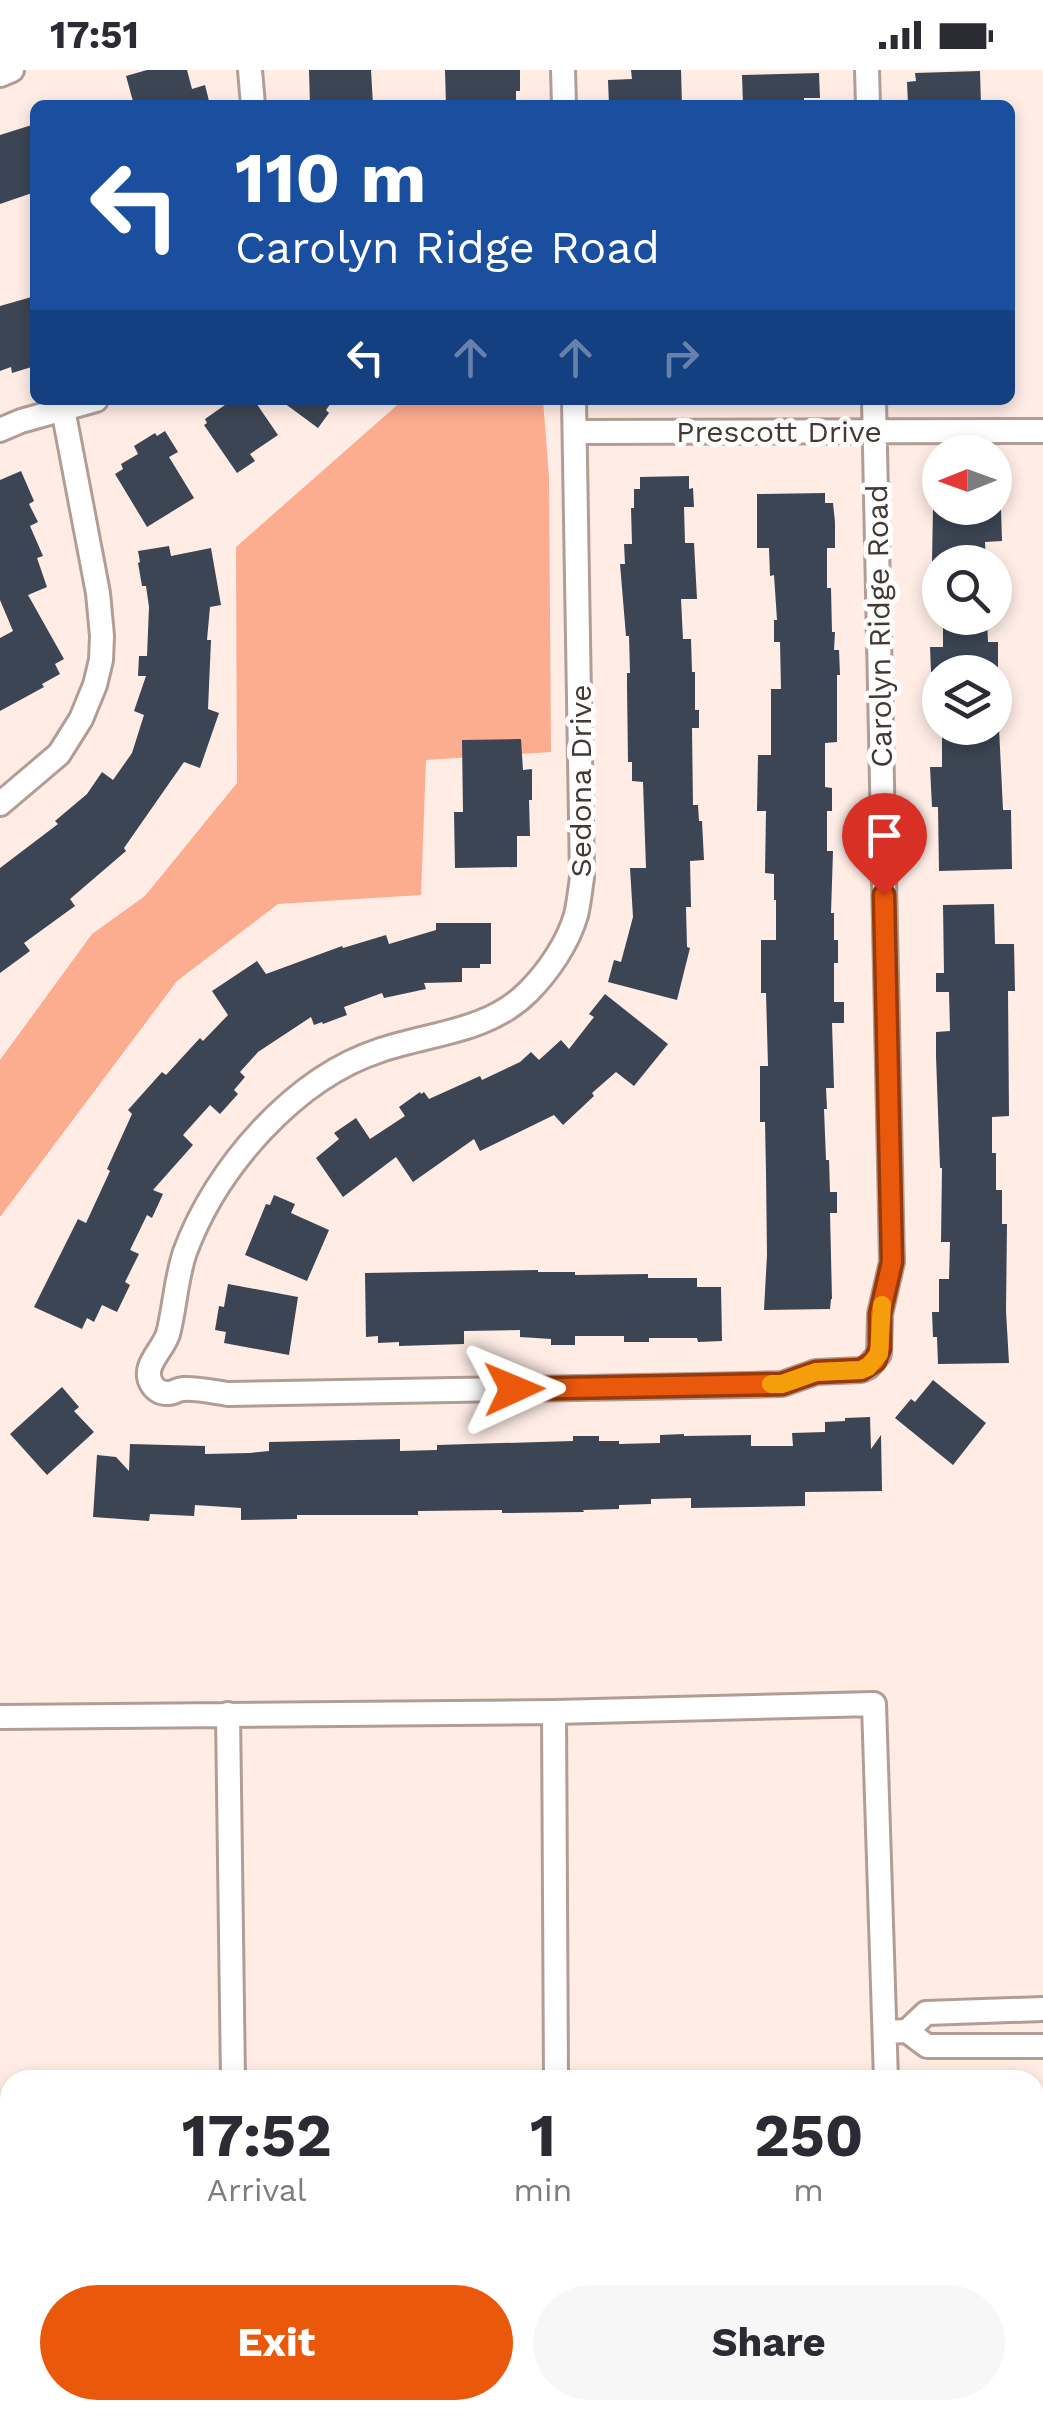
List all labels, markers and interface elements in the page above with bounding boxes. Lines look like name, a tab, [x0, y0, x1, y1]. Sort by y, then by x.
text: 17:51	[50, 13, 139, 57]
text: 110 m	[235, 137, 426, 219]
icon: left	[70, 140, 200, 270]
text: Carolyn Ridge Road	[235, 221, 660, 274]
icon: left	[338, 330, 393, 385]
icon: ahead	[443, 330, 498, 385]
icon: ahead	[548, 330, 603, 385]
icon: right	[653, 330, 708, 385]
street label: Prescott Drive	[676, 414, 882, 449]
north arrow	[922, 435, 1012, 525]
map controls	[922, 435, 1012, 745]
street label: Carolyn Ridge Road	[859, 484, 899, 768]
button: search	[922, 545, 1012, 635]
button: layers	[922, 655, 1012, 745]
street label: Sedona Drive	[563, 684, 598, 878]
pin	[842, 793, 927, 896]
icon: arrive	[857, 808, 912, 863]
position arrow	[462, 1337, 566, 1441]
text: 17:52	[182, 2100, 332, 2171]
text: 1	[530, 2100, 556, 2171]
text: 250	[754, 2100, 863, 2171]
text: Arrival	[207, 2171, 307, 2209]
text: min	[513, 2171, 572, 2209]
text: m	[793, 2171, 824, 2209]
button: Exit	[40, 2285, 513, 2400]
button: Share	[533, 2285, 1005, 2400]

